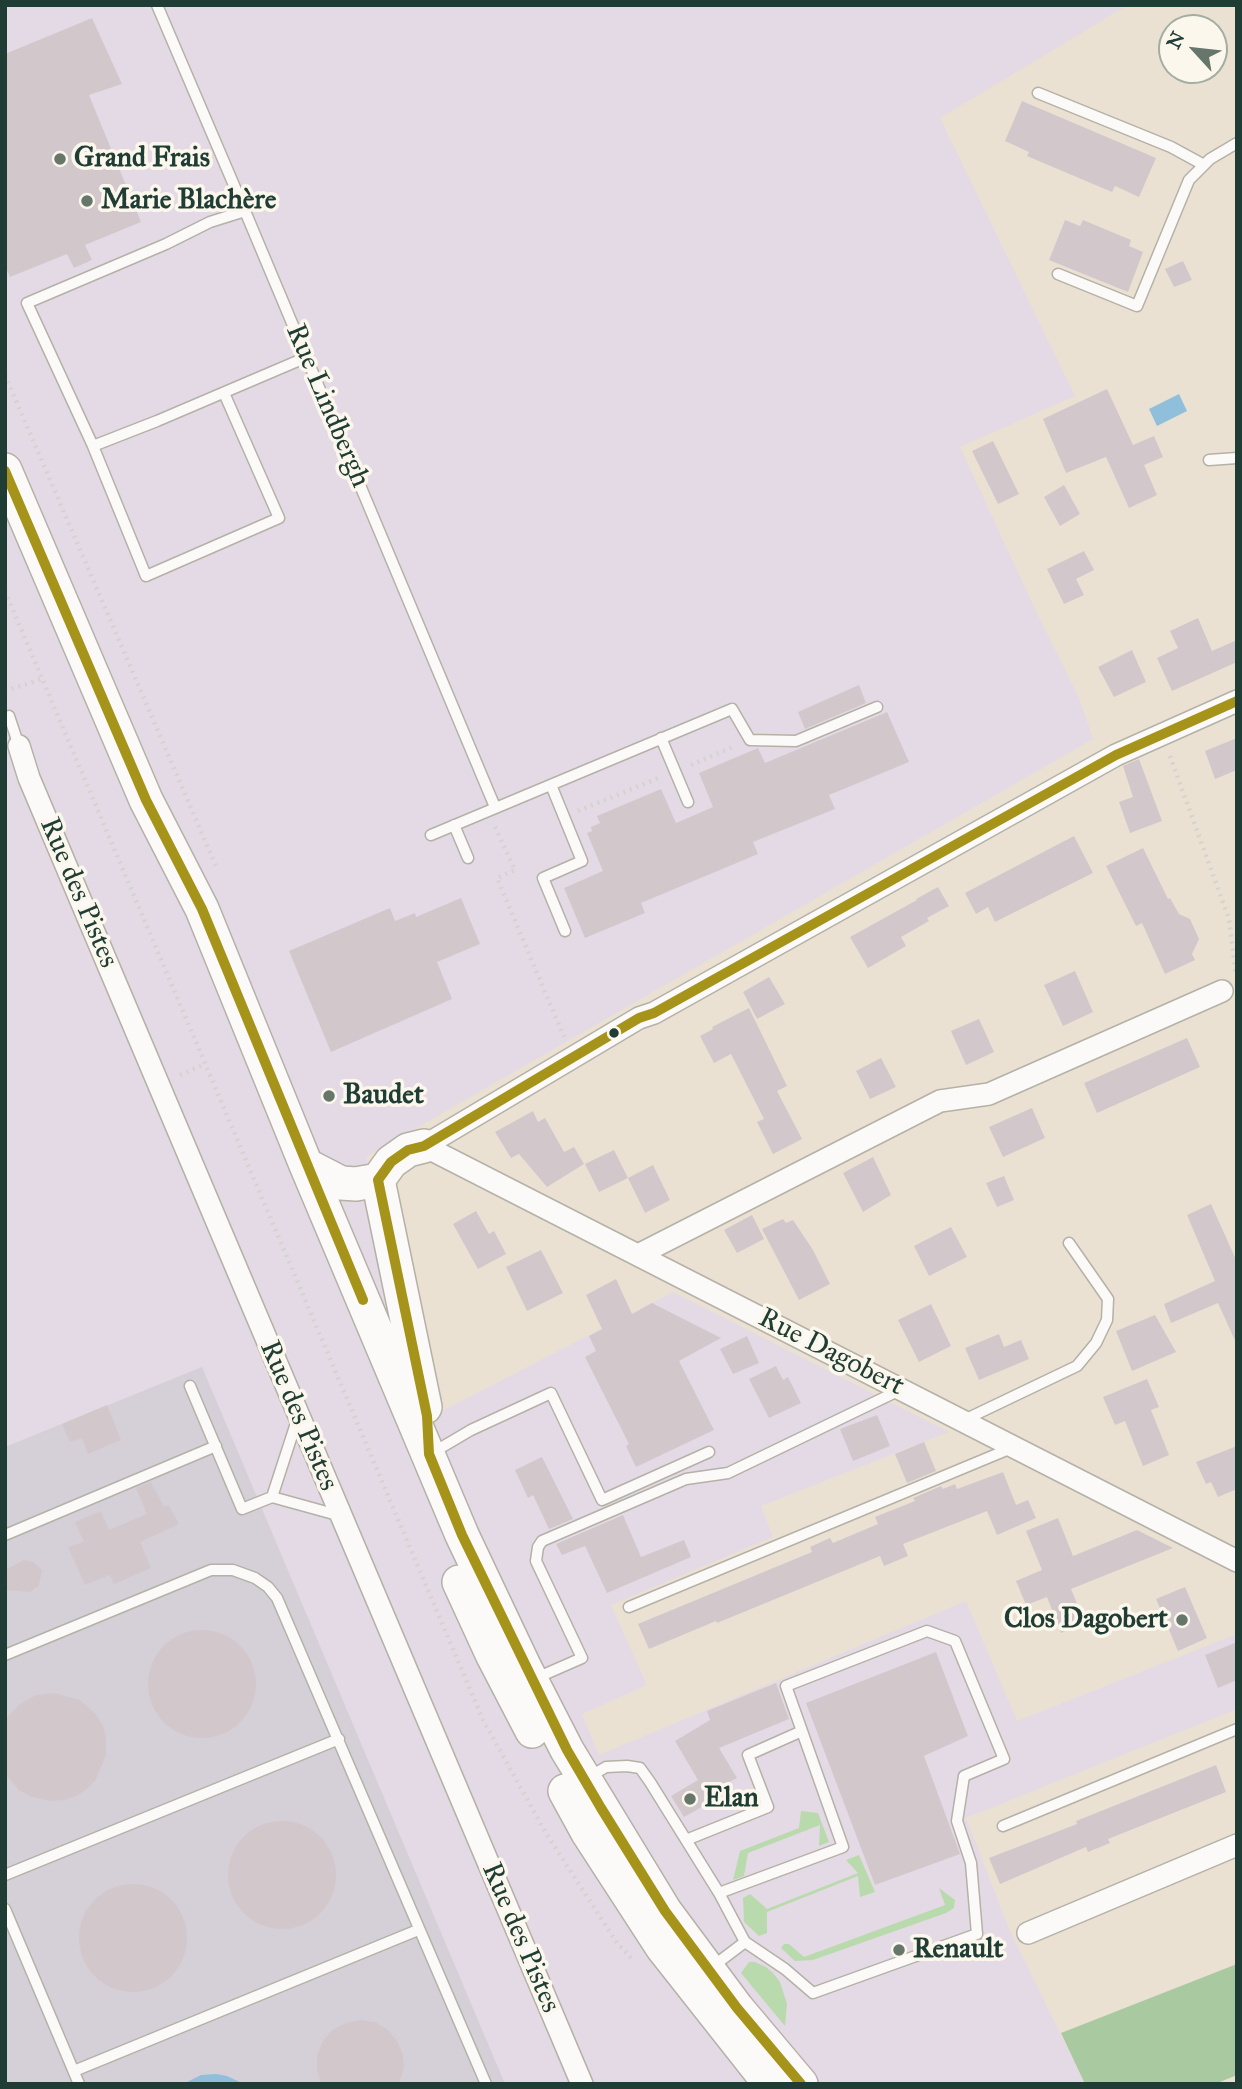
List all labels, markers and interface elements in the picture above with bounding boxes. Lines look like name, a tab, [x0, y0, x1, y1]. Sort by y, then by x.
north arrow	[1158, 14, 1228, 84]
text: N	[1162, 28, 1190, 53]
place label: Grand Frais	[74, 142, 210, 176]
marker: Grand Frais	[52, 151, 68, 167]
place label: Marie Blachère	[101, 184, 276, 218]
marker: Marie Blachère	[79, 193, 95, 209]
street label: Rue Lindbergh	[278, 319, 376, 493]
street label: Rue des Pistes	[31, 813, 125, 973]
unlabelled marker	[607, 1026, 621, 1040]
place label: Baudet	[343, 1079, 424, 1113]
marker: Baudet	[321, 1088, 337, 1104]
street label: Rue Dagobert	[753, 1302, 909, 1404]
street label: Rue des Pistes	[251, 1336, 345, 1496]
place label: Clos Dagobert	[1004, 1603, 1168, 1637]
marker: Clos Dagobert	[1174, 1612, 1190, 1628]
place label: Elan	[704, 1782, 759, 1816]
marker: Elan	[682, 1791, 698, 1807]
street label: Rue des Pistes	[473, 1858, 567, 2018]
place label: Renault	[913, 1933, 1003, 1967]
marker: Renault	[891, 1942, 907, 1958]

